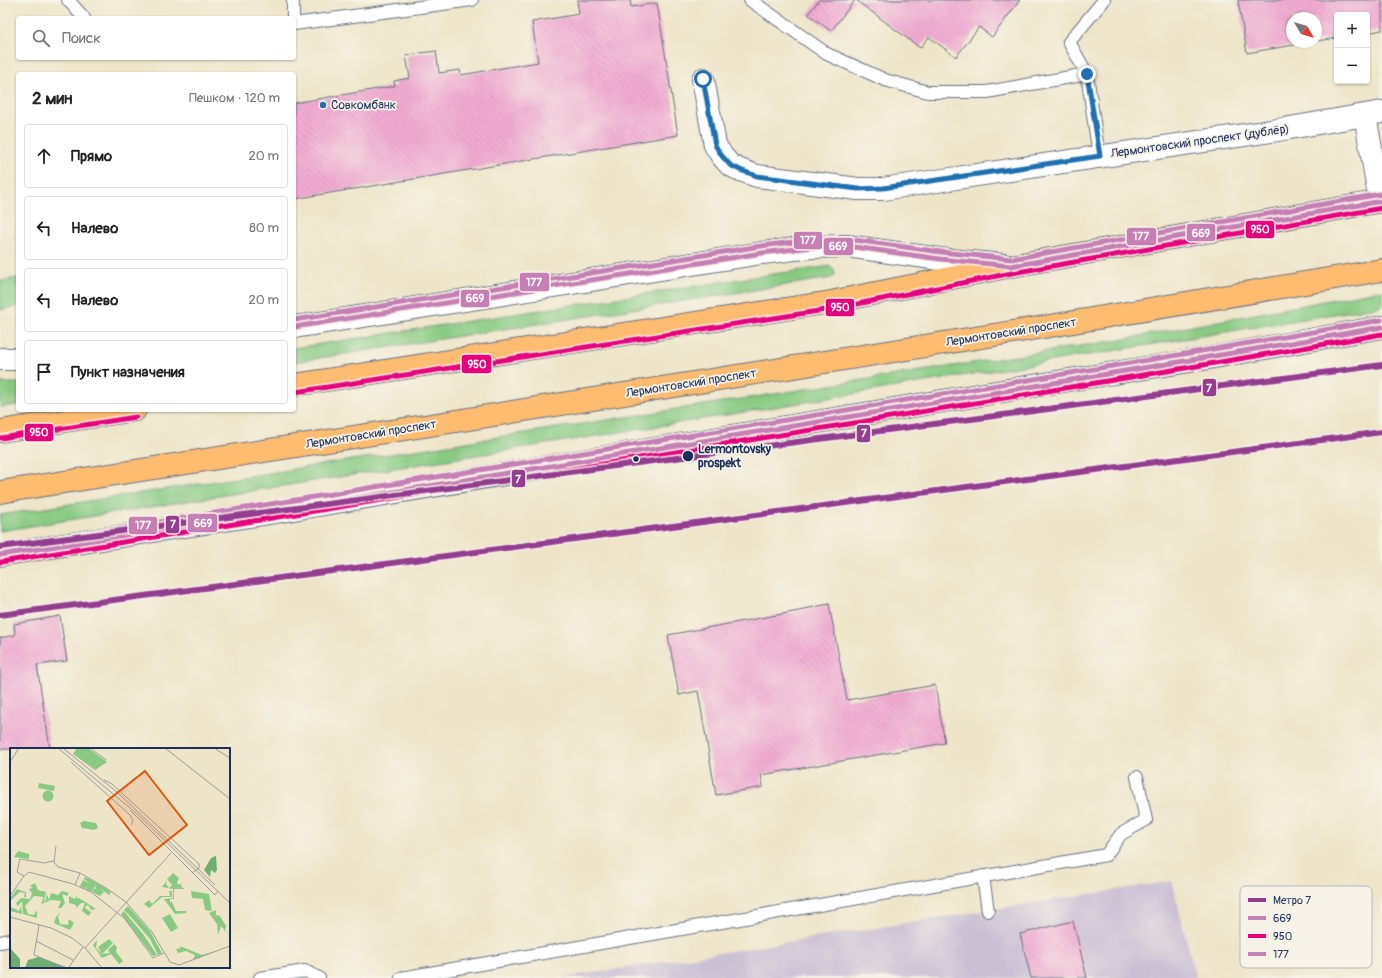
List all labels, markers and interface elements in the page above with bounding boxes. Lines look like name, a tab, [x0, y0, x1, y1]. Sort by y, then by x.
north arrow	[1286, 12, 1322, 48]
map controls	[1334, 12, 1370, 84]
button: +	[1334, 12, 1370, 48]
search box	[16, 16, 296, 60]
icon: search	[30, 27, 52, 49]
text: Поиск	[62, 29, 101, 48]
button: −	[1334, 48, 1370, 84]
route end	[1078, 65, 1096, 83]
route start	[694, 70, 712, 88]
text: 2 мин	[32, 88, 72, 109]
text: Пешком · 120 m	[189, 90, 280, 106]
place label: Совкомбанк	[331, 98, 396, 113]
marker: Совкомбанк	[318, 100, 328, 110]
street label: Лермонтовский проспект (дублёр)	[1109, 122, 1290, 162]
icon: ahead	[33, 145, 55, 167]
text: Прямо	[71, 147, 112, 166]
text: 20 m	[248, 148, 279, 164]
icon: left	[33, 217, 55, 239]
text: Налево	[71, 219, 118, 238]
text: 80 m	[249, 220, 279, 236]
line badge: 950	[1245, 220, 1275, 239]
line badge: 669	[1186, 223, 1216, 242]
text: 950	[1250, 223, 1270, 236]
line badge: 177	[1126, 227, 1157, 246]
text: 669	[1192, 227, 1211, 240]
text: 177	[1133, 230, 1149, 243]
line badge: 177	[793, 231, 823, 250]
text: 177	[800, 234, 816, 247]
line badge: 669	[823, 237, 854, 256]
text: 669	[829, 240, 848, 253]
line badge: 177	[519, 272, 550, 292]
text: 177	[526, 276, 542, 289]
icon: left	[33, 289, 55, 311]
line badge: 669	[460, 289, 490, 308]
text: Налево	[71, 291, 118, 310]
text: 20 m	[248, 292, 279, 308]
text: 669	[466, 292, 485, 305]
line badge: 950	[825, 298, 855, 317]
text: 950	[830, 301, 850, 314]
street label: Лермонтовский проспект	[944, 315, 1077, 350]
line badge: 950	[461, 354, 492, 374]
text: 950	[467, 358, 487, 371]
icon: arrive	[33, 361, 55, 383]
text: Пункт назначения	[71, 363, 185, 382]
street label: Лермонтовский проспект	[624, 366, 757, 401]
line badge: 7	[1202, 378, 1217, 397]
text: 7	[1206, 382, 1212, 395]
street label: Лермонтовский проспект	[304, 417, 437, 452]
line badge: 950	[24, 423, 54, 442]
line badge: 7	[856, 424, 871, 443]
text: 950	[29, 426, 49, 439]
text: 7	[861, 427, 867, 440]
place label: Lermontovsky prospekt	[698, 442, 772, 471]
marker: Lermontovsky prospekt	[681, 449, 695, 463]
unlabelled marker	[631, 454, 641, 464]
line badge: 7	[511, 469, 526, 488]
text: 7	[515, 473, 521, 486]
line badge: 669	[187, 513, 218, 533]
line badge: 7	[165, 515, 180, 534]
line badge: 177	[128, 516, 158, 535]
text: 669	[194, 517, 213, 530]
text: 7	[170, 518, 176, 531]
text: 177	[135, 519, 151, 532]
inset map	[10, 748, 230, 968]
legend	[1240, 886, 1372, 968]
text: Метро 7	[1273, 894, 1311, 907]
text: 669	[1273, 912, 1292, 925]
text: 950	[1273, 930, 1292, 943]
text: 177	[1273, 948, 1289, 961]

